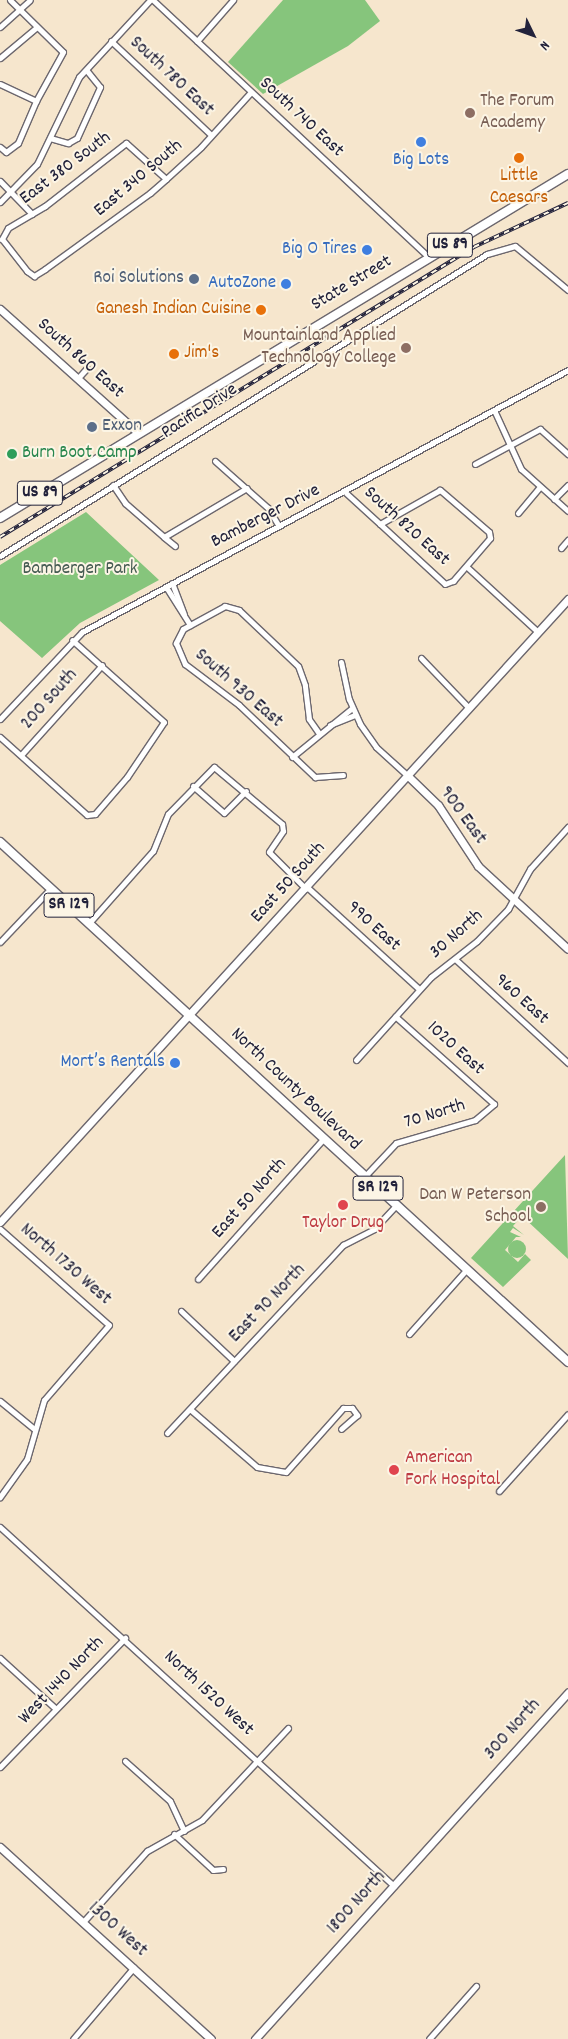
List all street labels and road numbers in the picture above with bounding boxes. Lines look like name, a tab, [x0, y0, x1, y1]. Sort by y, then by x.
street label: South 780 East	[124, 32, 218, 122]
street label: South 740 East	[254, 73, 348, 163]
street label: East 380 South	[16, 127, 116, 211]
street label: East 340 South	[90, 135, 188, 223]
road number: US 89	[426, 230, 474, 260]
street label: State Street	[307, 251, 397, 317]
street label: South 860 East	[32, 314, 128, 404]
street label: Pacific Drive	[158, 379, 242, 445]
road number: US 89	[16, 478, 64, 508]
street label: Bamberger Drive	[208, 480, 324, 554]
street label: South 820 East	[358, 482, 454, 572]
street label: South 930 East	[189, 644, 287, 734]
street label: 200 South	[17, 665, 83, 735]
street label: 900 East	[433, 782, 491, 850]
street label: East 50 South	[247, 838, 331, 928]
road number: SR 129	[43, 890, 95, 920]
street label: 990 East	[341, 897, 405, 957]
street label: 30 North	[425, 905, 489, 965]
street label: 960 East	[489, 970, 553, 1030]
street label: 1020 East	[421, 1017, 489, 1081]
street label: North County Boulevard	[225, 1024, 365, 1156]
street label: 70 North	[402, 1095, 468, 1135]
street label: East 50 North	[208, 1154, 292, 1244]
road number: SR 129	[352, 1172, 404, 1204]
street label: North 1730 West	[15, 1219, 115, 1311]
street label: East 90 North	[225, 1260, 311, 1348]
street label: West 1440 North	[14, 1632, 110, 1730]
street label: North 1520 West	[158, 1646, 258, 1742]
street label: 300 North	[480, 1695, 546, 1765]
street label: 1800 North	[323, 1867, 391, 1939]
street label: 1300 West	[83, 1897, 151, 1963]

